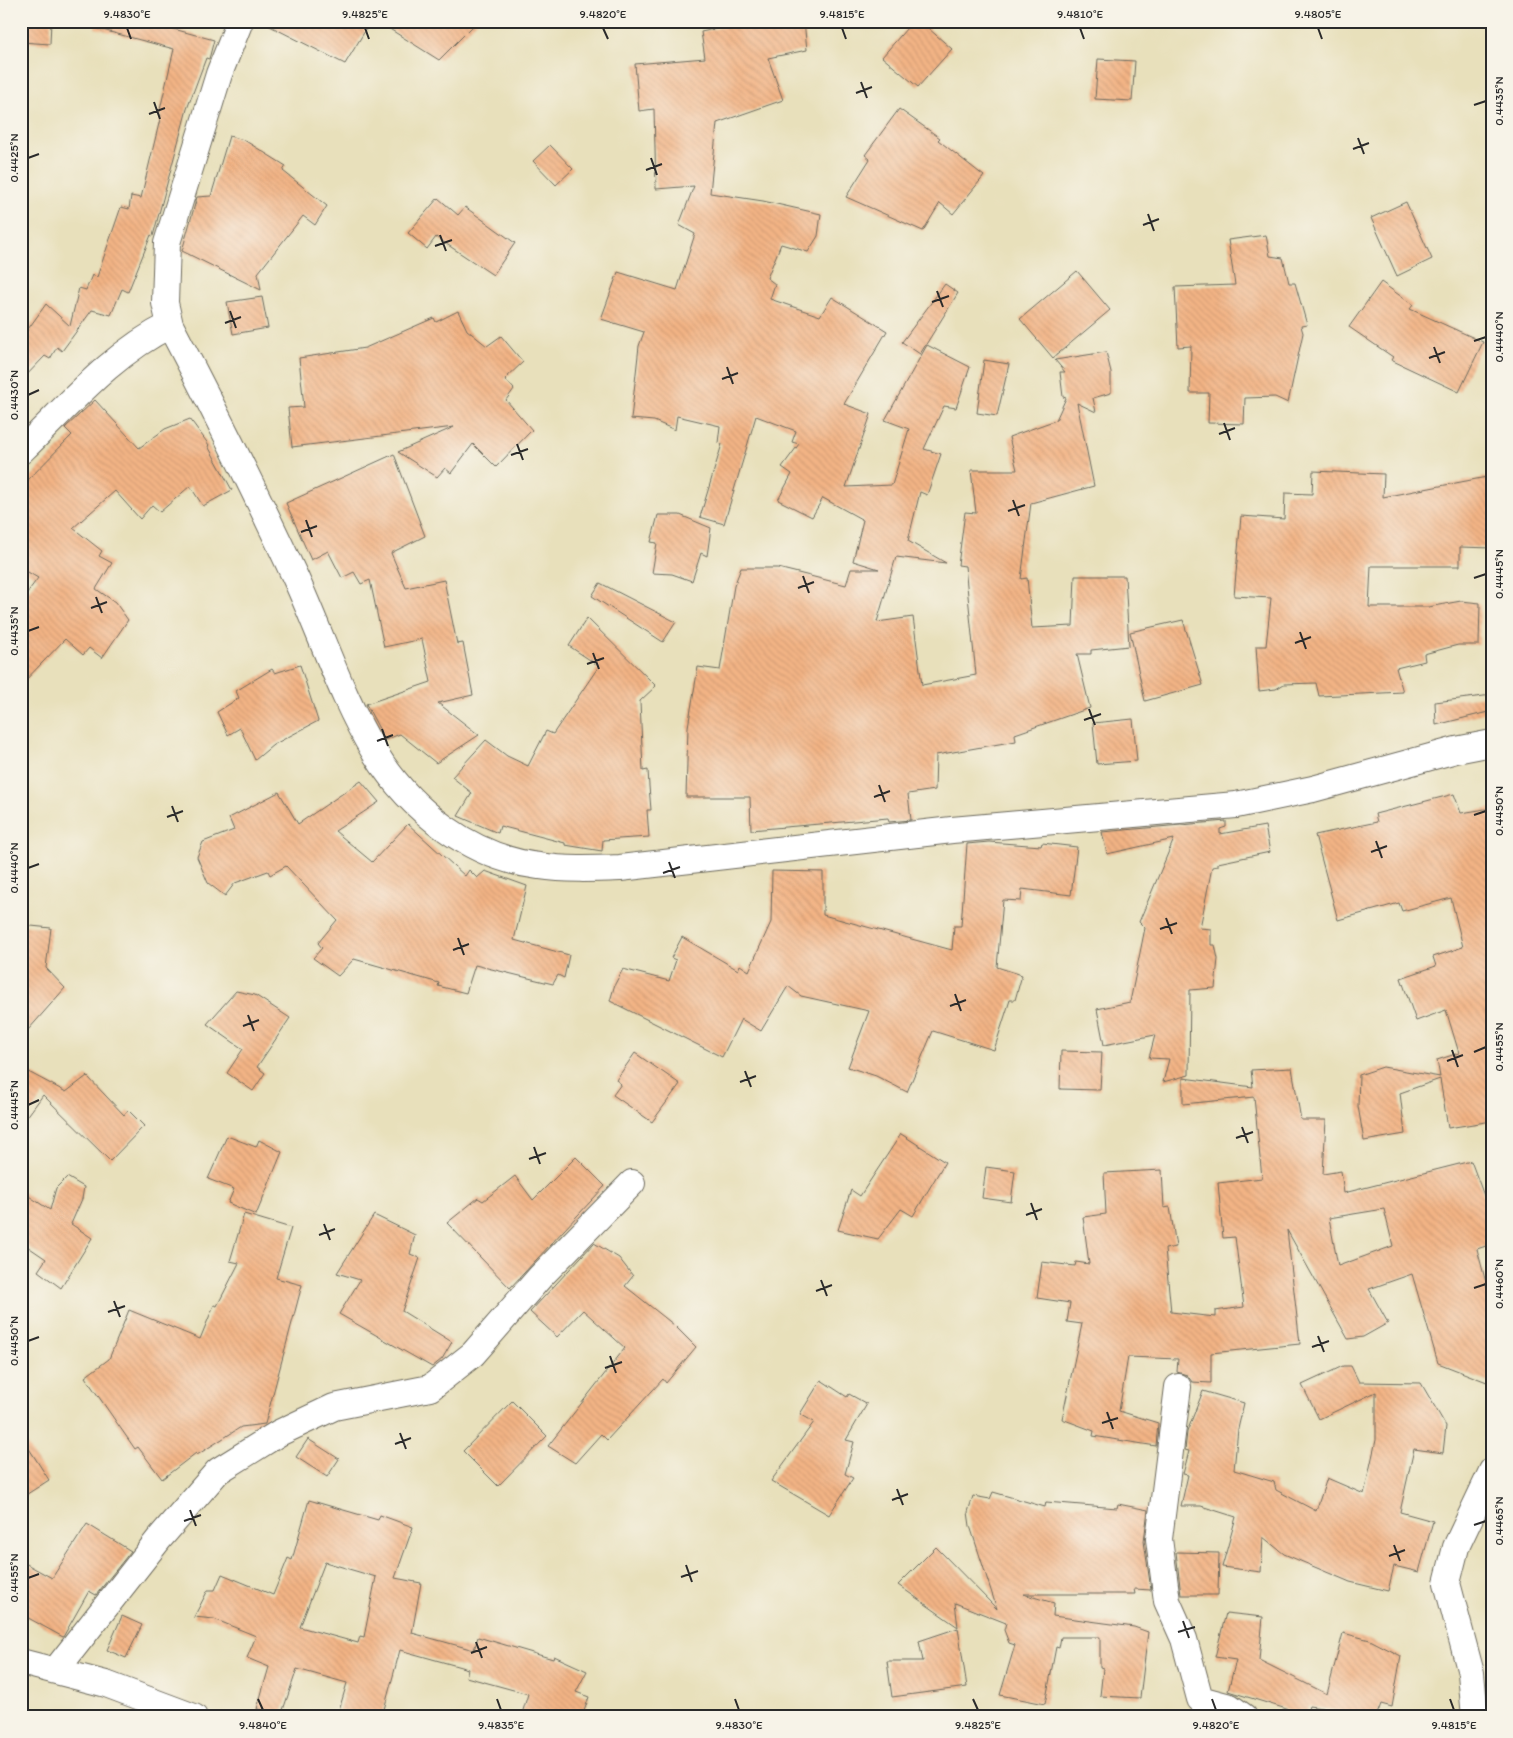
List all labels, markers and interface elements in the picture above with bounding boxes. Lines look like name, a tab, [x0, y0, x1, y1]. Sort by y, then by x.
text: 9.4830°E	[103, 7, 151, 21]
text: 9.4825°E	[342, 7, 388, 21]
text: 9.4820°E	[580, 7, 627, 21]
text: 9.4815°E	[819, 7, 865, 21]
text: 9.4810°E	[1057, 7, 1103, 21]
text: 9.4805°E	[1295, 7, 1342, 21]
text: 0.4435°N	[1492, 76, 1506, 126]
text: 0.4425°N	[7, 133, 21, 183]
text: 0.4440°N	[1492, 311, 1506, 363]
text: 0.4430°N	[7, 370, 21, 420]
text: 0.4445°N	[1492, 549, 1506, 599]
text: 0.4435°N	[7, 606, 21, 656]
text: 0.4450°N	[1492, 786, 1506, 836]
text: 0.4440°N	[7, 842, 21, 894]
text: 0.4455°N	[1492, 1022, 1506, 1072]
text: 0.4445°N	[7, 1080, 21, 1130]
text: 0.4460°N	[1492, 1259, 1506, 1309]
text: 0.4450°N	[7, 1316, 21, 1366]
text: 0.4465°N	[1492, 1496, 1506, 1546]
text: 0.4455°N	[7, 1553, 21, 1603]
text: 9.4840°E	[239, 1718, 287, 1732]
text: 9.4835°E	[478, 1718, 524, 1732]
text: 9.4830°E	[715, 1718, 763, 1732]
text: 9.4825°E	[955, 1718, 1001, 1732]
text: 9.4820°E	[1193, 1718, 1240, 1732]
text: 9.4815°E	[1431, 1718, 1477, 1732]

